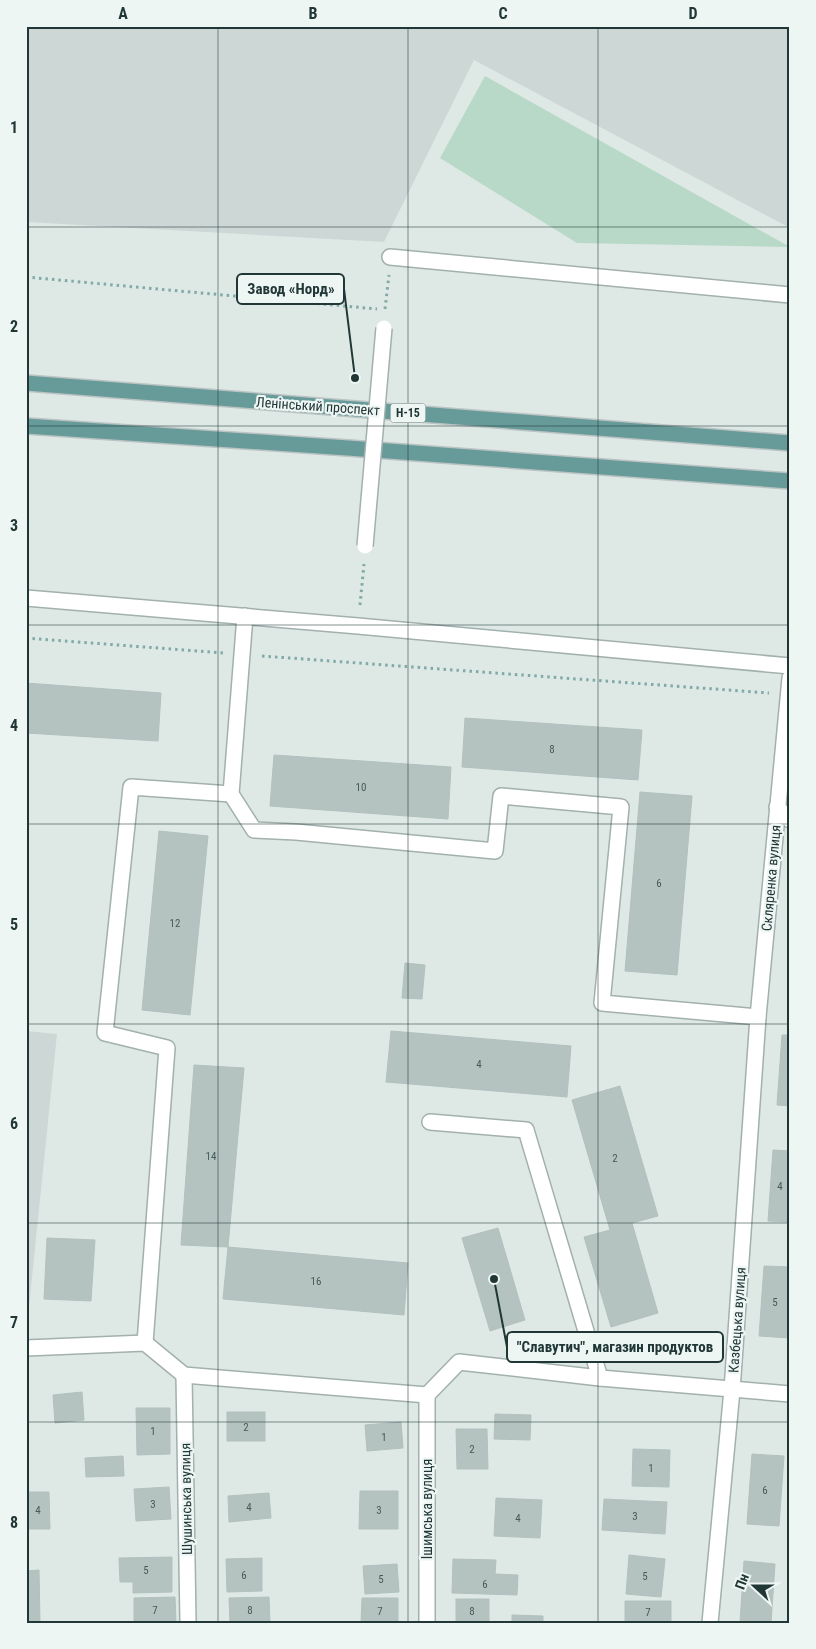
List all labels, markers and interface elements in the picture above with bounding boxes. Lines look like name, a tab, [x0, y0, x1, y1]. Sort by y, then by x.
text: A	[118, 4, 128, 23]
text: B	[309, 4, 318, 23]
text: C	[498, 4, 508, 23]
text: D	[688, 4, 698, 23]
text: 1	[10, 118, 18, 137]
callout: Завод «Норд»	[237, 274, 344, 304]
text: Завод «Норд»	[247, 280, 335, 298]
text: 2	[10, 317, 18, 336]
street label: Ленінський проспект	[256, 394, 380, 418]
road number: Н-15	[390, 403, 426, 422]
text: 3	[10, 516, 18, 535]
text: 4	[10, 716, 18, 735]
house number: 8	[549, 743, 555, 756]
house number: 10	[356, 781, 366, 794]
street label: Скляренка вулиця	[758, 824, 784, 932]
house number: 6	[656, 877, 662, 890]
text: 5	[10, 915, 18, 934]
house number: 12	[170, 917, 180, 930]
house number: 4	[476, 1058, 482, 1071]
text: 6	[10, 1114, 18, 1133]
house number: 14	[206, 1150, 217, 1163]
house number: 2	[612, 1152, 618, 1165]
house number: 4	[777, 1180, 783, 1193]
street label: Казбецька вулиця	[725, 1267, 749, 1373]
house number: 16	[311, 1275, 321, 1288]
house number: 5	[772, 1296, 778, 1309]
text: 7	[10, 1313, 18, 1332]
callout: "Славутич", магазин продуктов	[507, 1332, 723, 1362]
text: "Славутич", магазин продуктов	[517, 1338, 713, 1356]
house number: 2	[243, 1421, 249, 1434]
house number: 1	[150, 1425, 156, 1438]
house number: 1	[381, 1431, 387, 1444]
street label: Шушинська вулиця	[177, 1443, 195, 1555]
house number: 2	[469, 1443, 475, 1456]
street label: Ішимська вулиця	[419, 1459, 435, 1559]
house number: 1	[648, 1462, 654, 1475]
house number: 6	[762, 1484, 768, 1497]
house number: 3	[150, 1498, 156, 1511]
house number: 4	[246, 1501, 252, 1514]
house number: 4	[35, 1504, 41, 1517]
house number: 3	[376, 1504, 382, 1517]
house number: 3	[632, 1510, 638, 1523]
house number: 4	[515, 1512, 521, 1525]
text: 8	[10, 1513, 18, 1532]
north arrow	[728, 1562, 778, 1612]
house number: 5	[143, 1564, 149, 1577]
house number: 6	[241, 1569, 247, 1582]
house number: 5	[642, 1570, 648, 1583]
text: Пн	[732, 1571, 752, 1591]
house number: 5	[378, 1573, 384, 1586]
house number: 6	[482, 1578, 488, 1591]
house number: 7	[152, 1604, 158, 1617]
house number: 8	[247, 1604, 253, 1617]
house number: 7	[377, 1605, 383, 1618]
house number: 8	[469, 1605, 475, 1618]
house number: 7	[645, 1606, 651, 1619]

